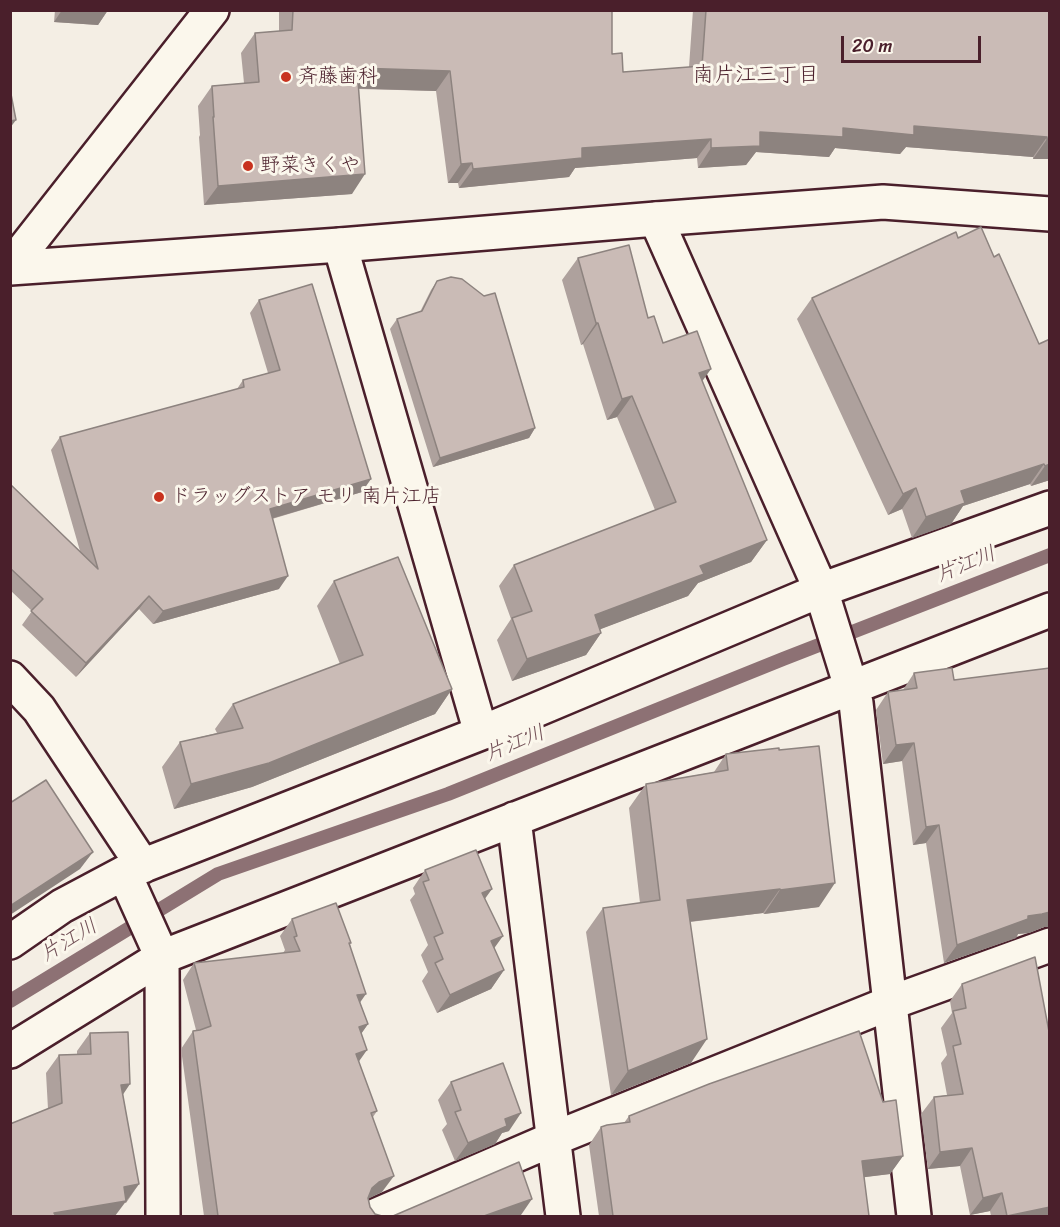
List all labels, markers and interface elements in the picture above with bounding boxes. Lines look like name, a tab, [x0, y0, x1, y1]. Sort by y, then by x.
scale bar	[844, 24, 984, 62]
text: 20 m	[852, 30, 892, 62]
district label: 南片江三丁目	[693, 63, 819, 89]
place label: 斉藤歯科	[298, 65, 378, 89]
marker: 斉藤歯科	[279, 70, 293, 84]
place label: 野菜きくや	[260, 154, 360, 178]
marker: 野菜きくや	[241, 159, 255, 173]
place label: ドラッグストア モリ 南片江店	[171, 485, 441, 509]
marker: ドラッグストア モリ 南片江店	[152, 490, 166, 504]
water label: 片江川	[932, 542, 1000, 588]
water label: 片江川	[481, 721, 549, 767]
water label: 片江川	[36, 914, 102, 968]

